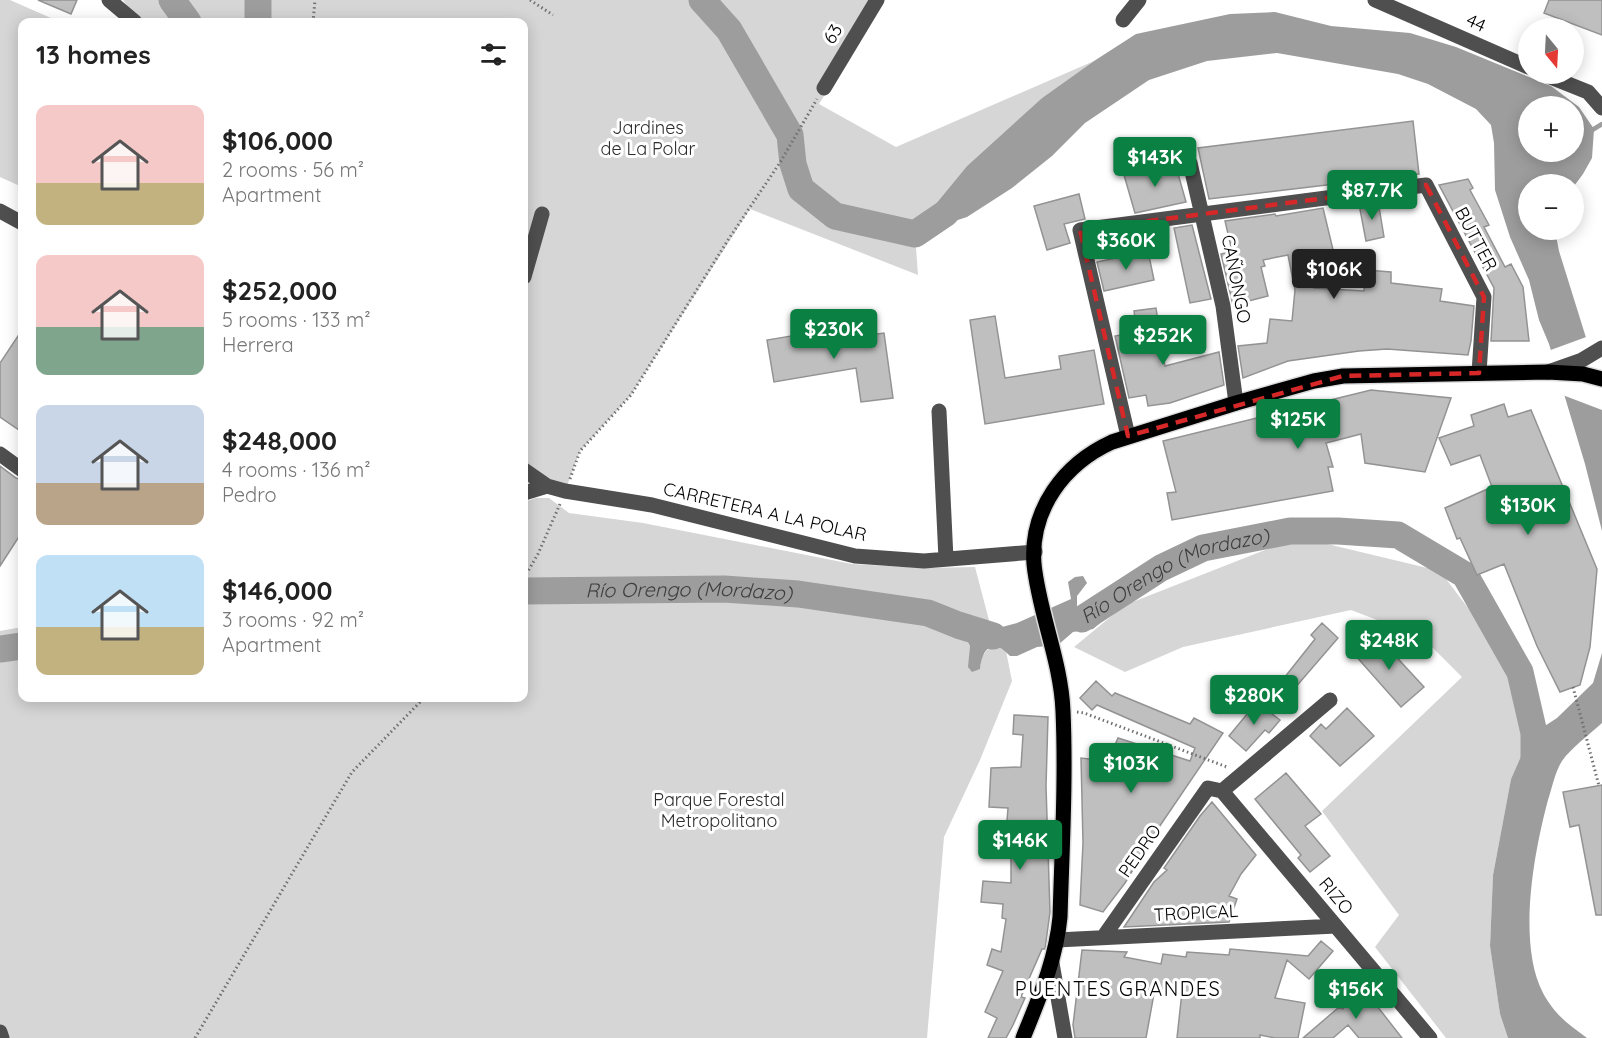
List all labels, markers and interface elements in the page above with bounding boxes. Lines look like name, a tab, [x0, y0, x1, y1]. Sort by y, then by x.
street label: 44	[1463, 8, 1490, 37]
north arrow	[1518, 18, 1584, 84]
map controls	[1518, 18, 1584, 240]
street label: 63	[818, 20, 847, 48]
text: 13 homes	[36, 38, 151, 71]
icon: filters	[477, 38, 510, 71]
button: +	[1518, 96, 1584, 162]
park label: Jardines de La Polar	[601, 116, 695, 160]
text: $106,000	[222, 124, 333, 157]
icon: home	[84, 129, 156, 201]
pin: $143K	[1113, 137, 1197, 188]
text: $143K	[1127, 144, 1183, 169]
text: 2 rooms · 56 m²	[222, 157, 364, 182]
pin: $87.7K	[1323, 170, 1421, 221]
button: −	[1518, 174, 1584, 240]
text: $87.7K	[1341, 177, 1403, 202]
text: Apartment	[222, 182, 322, 207]
street label: BUTTER	[1450, 203, 1503, 275]
pin: $360K	[1084, 220, 1168, 271]
text: $360K	[1096, 227, 1156, 252]
street label: CAÑONGO	[1217, 233, 1256, 325]
pin: $106K	[1292, 249, 1376, 300]
text: $106K	[1306, 256, 1362, 281]
text: $252,000	[222, 274, 337, 307]
icon: home	[84, 279, 156, 351]
text: 5 rooms · 133 m²	[222, 307, 371, 332]
pin: $230K	[792, 309, 876, 360]
pin: $252K	[1121, 315, 1205, 366]
text: $230K	[804, 316, 864, 341]
text: $252K	[1133, 322, 1193, 347]
text: Herrera	[222, 332, 294, 357]
pin: $125K	[1256, 399, 1340, 450]
text: $125K	[1270, 406, 1326, 431]
text: $248,000	[222, 424, 337, 457]
icon: home	[84, 429, 156, 501]
text: 4 rooms · 136 m²	[222, 457, 371, 482]
street label: CARRETERA A LA POLAR	[661, 477, 869, 546]
text: Pedro	[222, 482, 276, 507]
pin: $130K	[1486, 485, 1570, 536]
text: $130K	[1500, 492, 1556, 517]
water label: Río Orengo (Mordazo)	[1075, 522, 1272, 629]
text: $146,000	[222, 574, 332, 607]
water label: Río Orengo (Mordazo)	[585, 576, 795, 606]
icon: home	[84, 579, 156, 651]
text: 3 rooms · 92 m²	[222, 607, 364, 632]
pin: $248K	[1347, 620, 1431, 671]
text: $248K	[1359, 627, 1419, 652]
text: Apartment	[222, 632, 322, 657]
pin: $280K	[1212, 675, 1296, 726]
text: $280K	[1224, 682, 1284, 707]
pin: $103K	[1089, 743, 1173, 794]
text: $103K	[1103, 750, 1159, 775]
park label: Parque Forestal Metropolitano	[653, 788, 785, 832]
pin: $146K	[978, 820, 1062, 871]
street label: PEDRO	[1113, 820, 1166, 882]
text: $146K	[992, 827, 1048, 852]
street label: RIZO	[1314, 872, 1359, 919]
street label: TROPICAL	[1153, 899, 1239, 926]
pin: $156K	[1314, 969, 1398, 1020]
district label: PUENTES GRANDES	[1015, 976, 1221, 1001]
text: $156K	[1328, 976, 1384, 1001]

